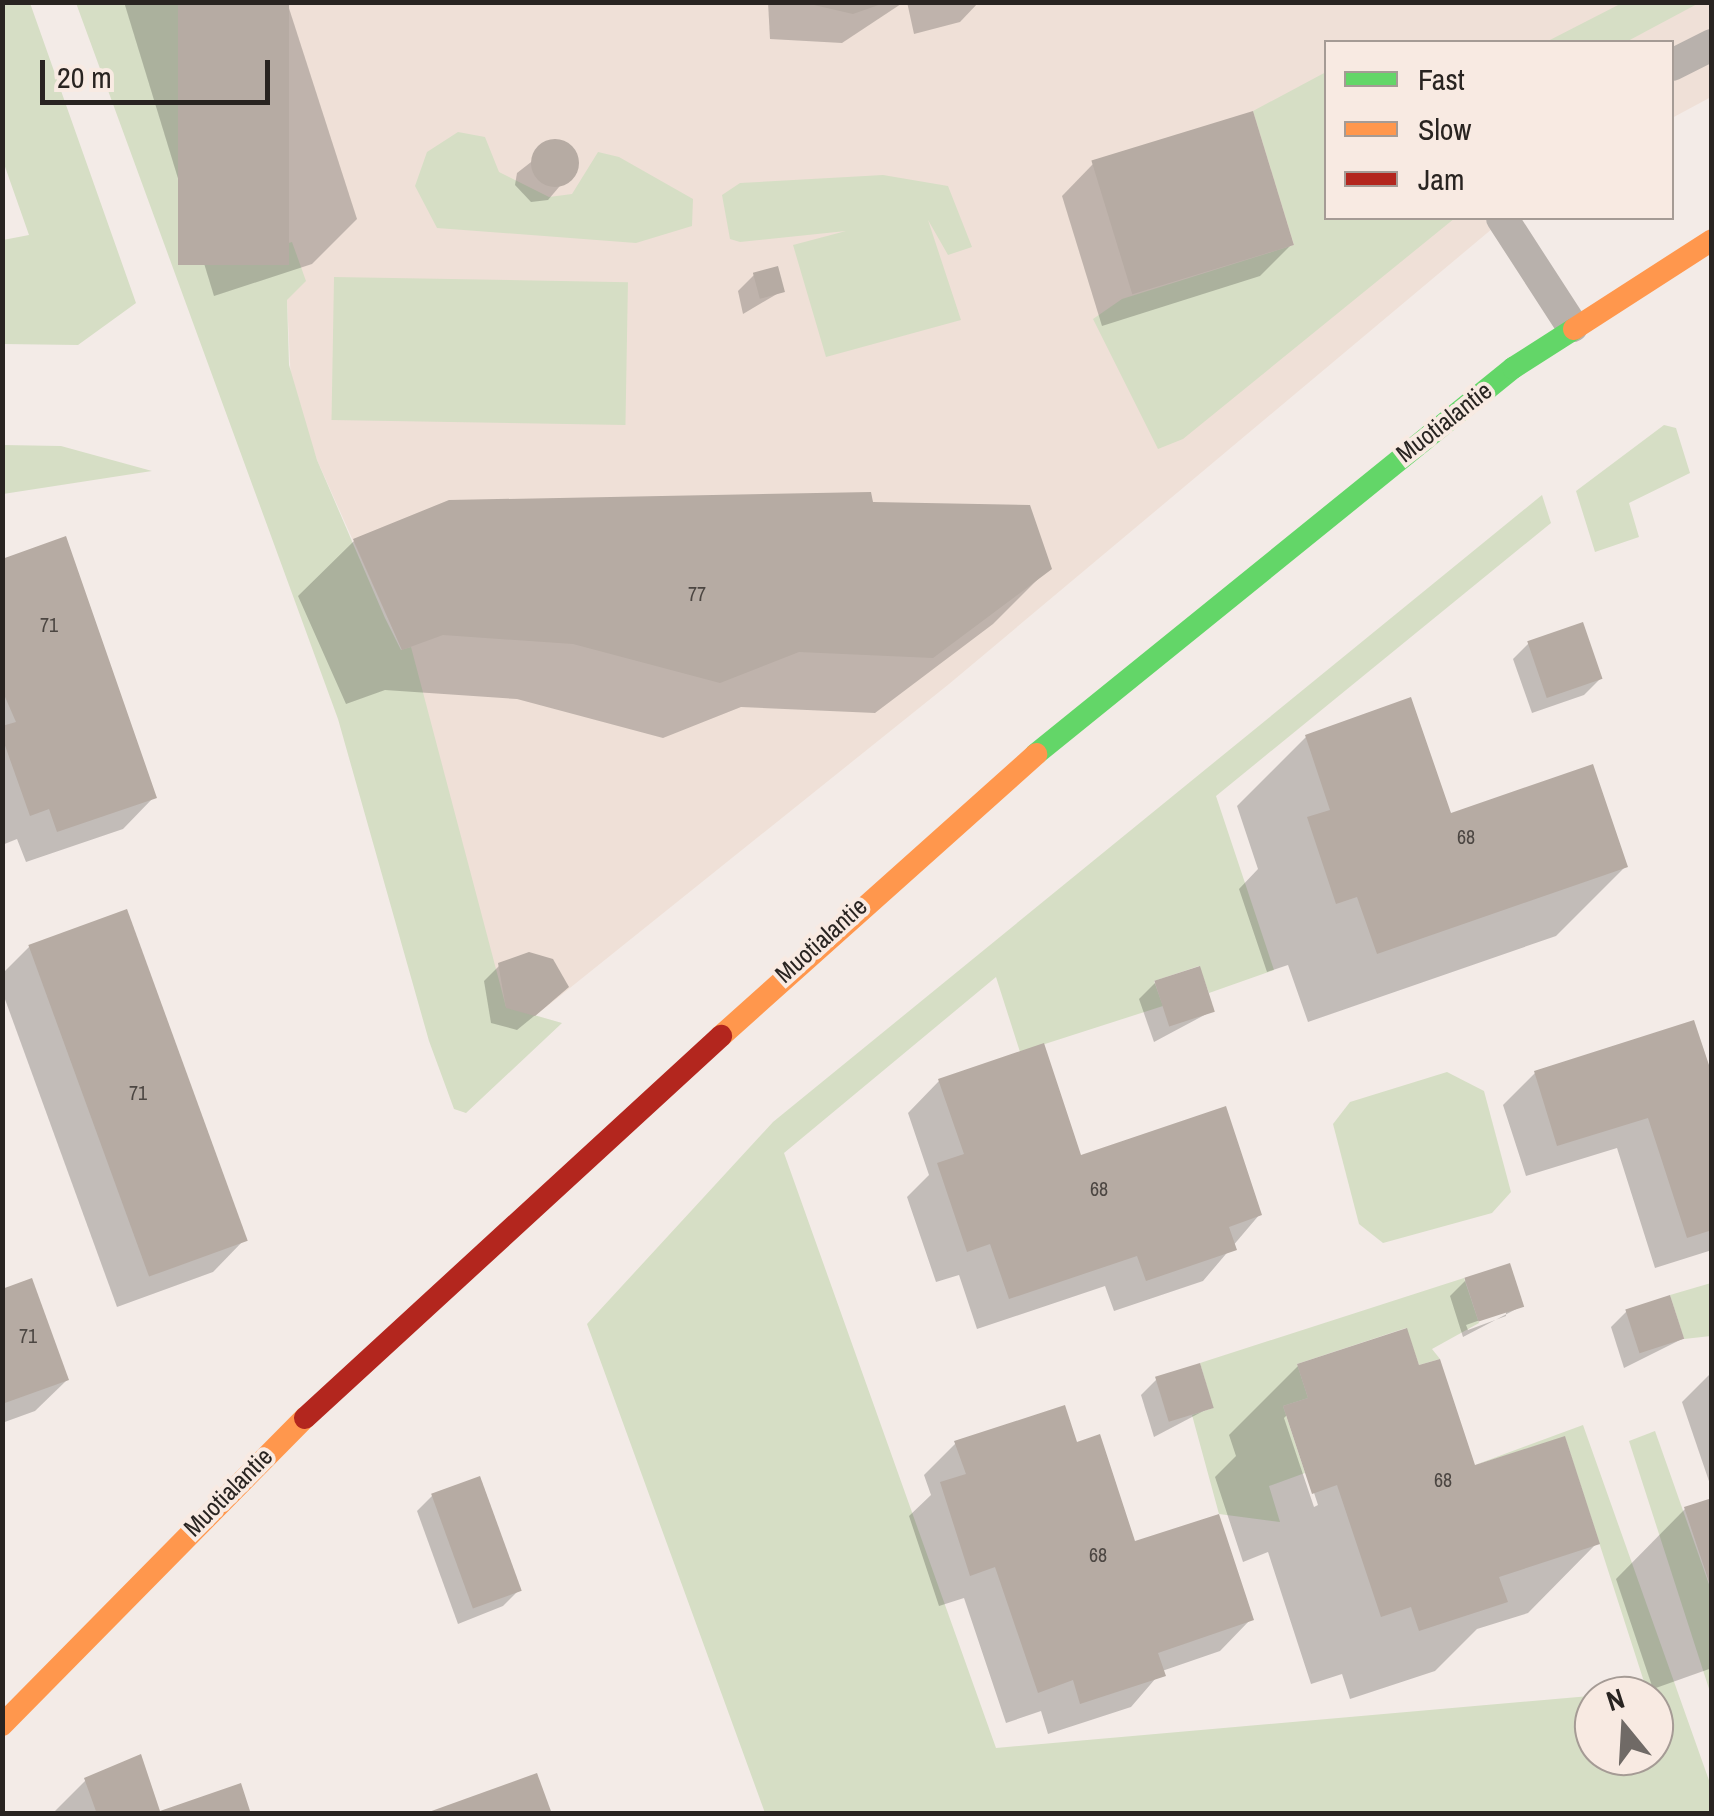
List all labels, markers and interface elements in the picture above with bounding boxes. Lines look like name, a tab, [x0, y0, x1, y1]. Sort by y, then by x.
scale bar	[45, 40, 275, 102]
legend	[1324, 40, 1674, 220]
text: 20 m	[57, 57, 112, 97]
text: Fast	[1418, 59, 1465, 99]
text: Slow	[1418, 109, 1471, 149]
text: Jam	[1418, 159, 1464, 199]
street label: Muotialantie	[1390, 375, 1498, 469]
house number: 77	[688, 581, 706, 605]
house number: 71	[40, 612, 58, 636]
house number: 68	[1457, 824, 1475, 848]
street label: Muotialantie	[769, 891, 873, 989]
house number: 71	[129, 1080, 147, 1104]
house number: 68	[1090, 1176, 1108, 1200]
house number: 71	[19, 1323, 37, 1347]
street label: Muotialantie	[178, 1442, 278, 1542]
house number: 68	[1434, 1467, 1452, 1491]
house number: 68	[1089, 1542, 1107, 1566]
north arrow	[1574, 1676, 1674, 1776]
text: N	[1602, 1679, 1629, 1720]

